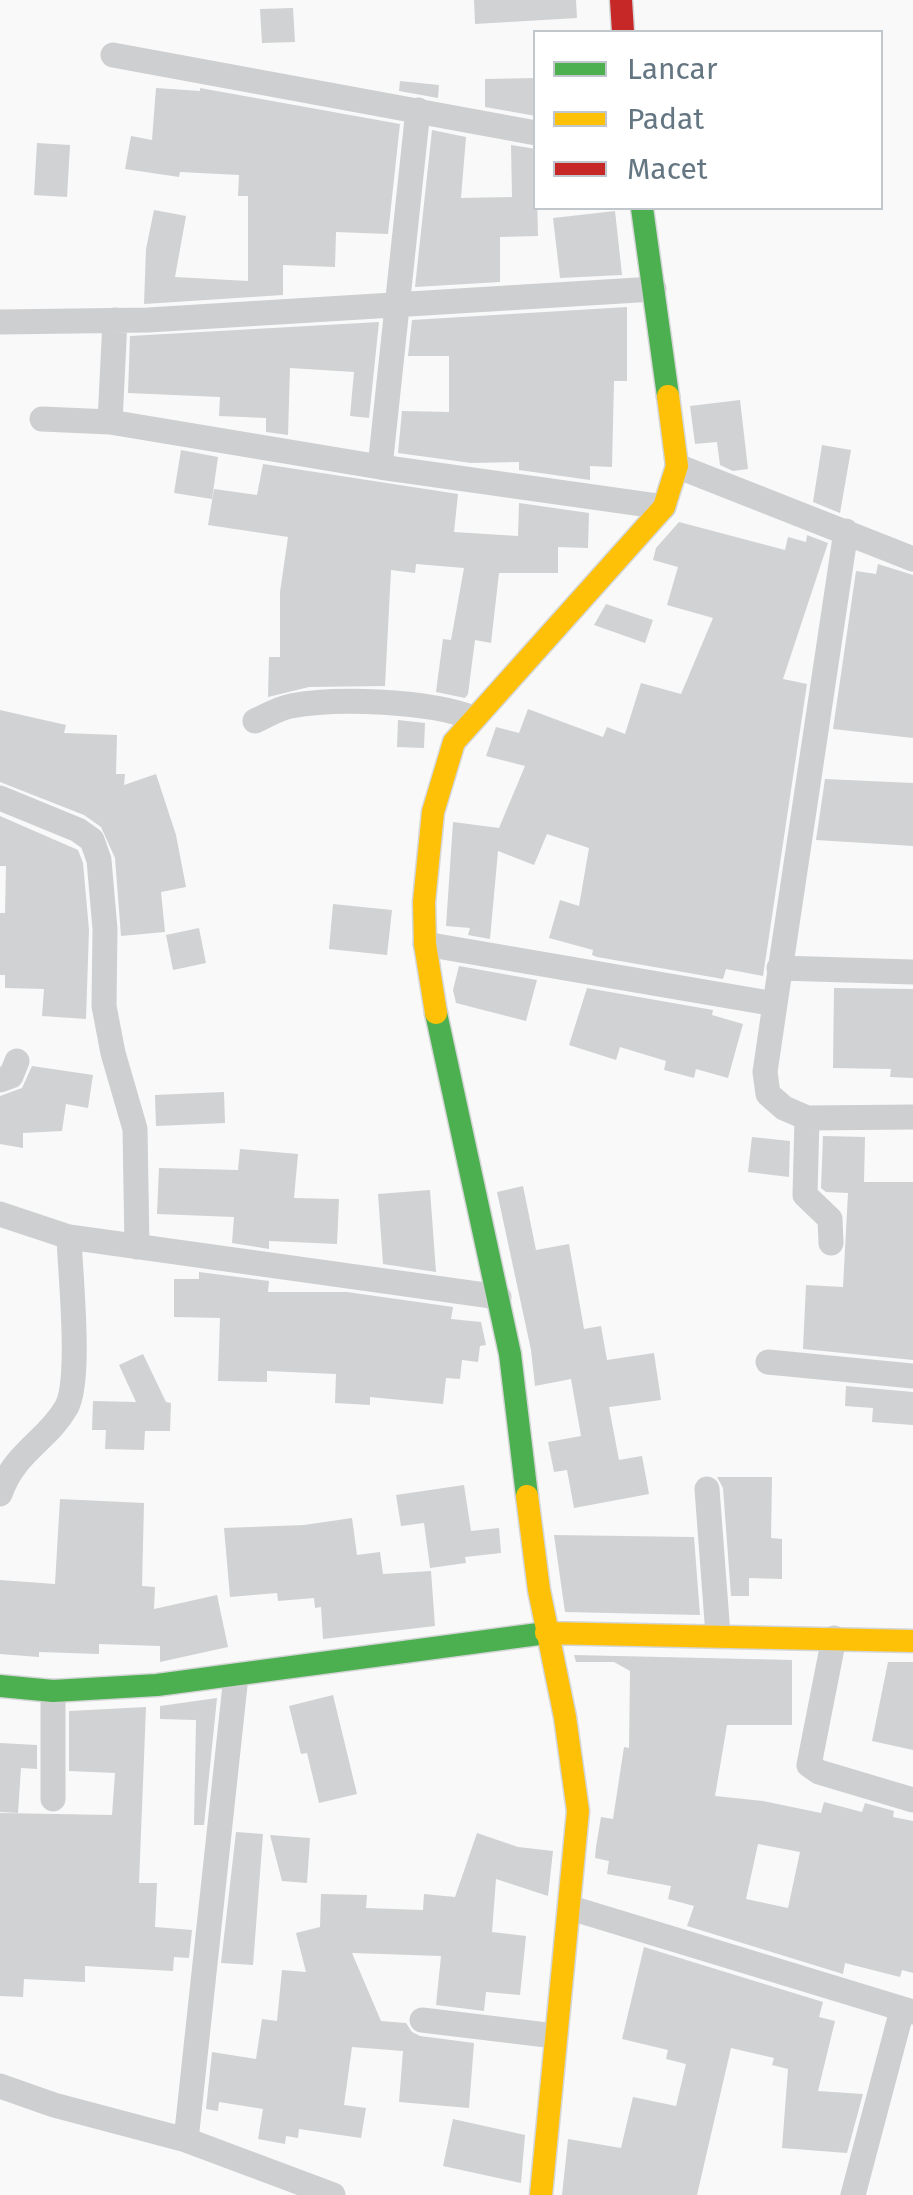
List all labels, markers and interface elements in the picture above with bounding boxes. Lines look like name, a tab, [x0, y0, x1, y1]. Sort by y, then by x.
legend	[533, 30, 883, 210]
text: Lancar	[627, 51, 717, 87]
text: Padat	[627, 101, 704, 137]
text: Macet	[627, 151, 708, 187]

